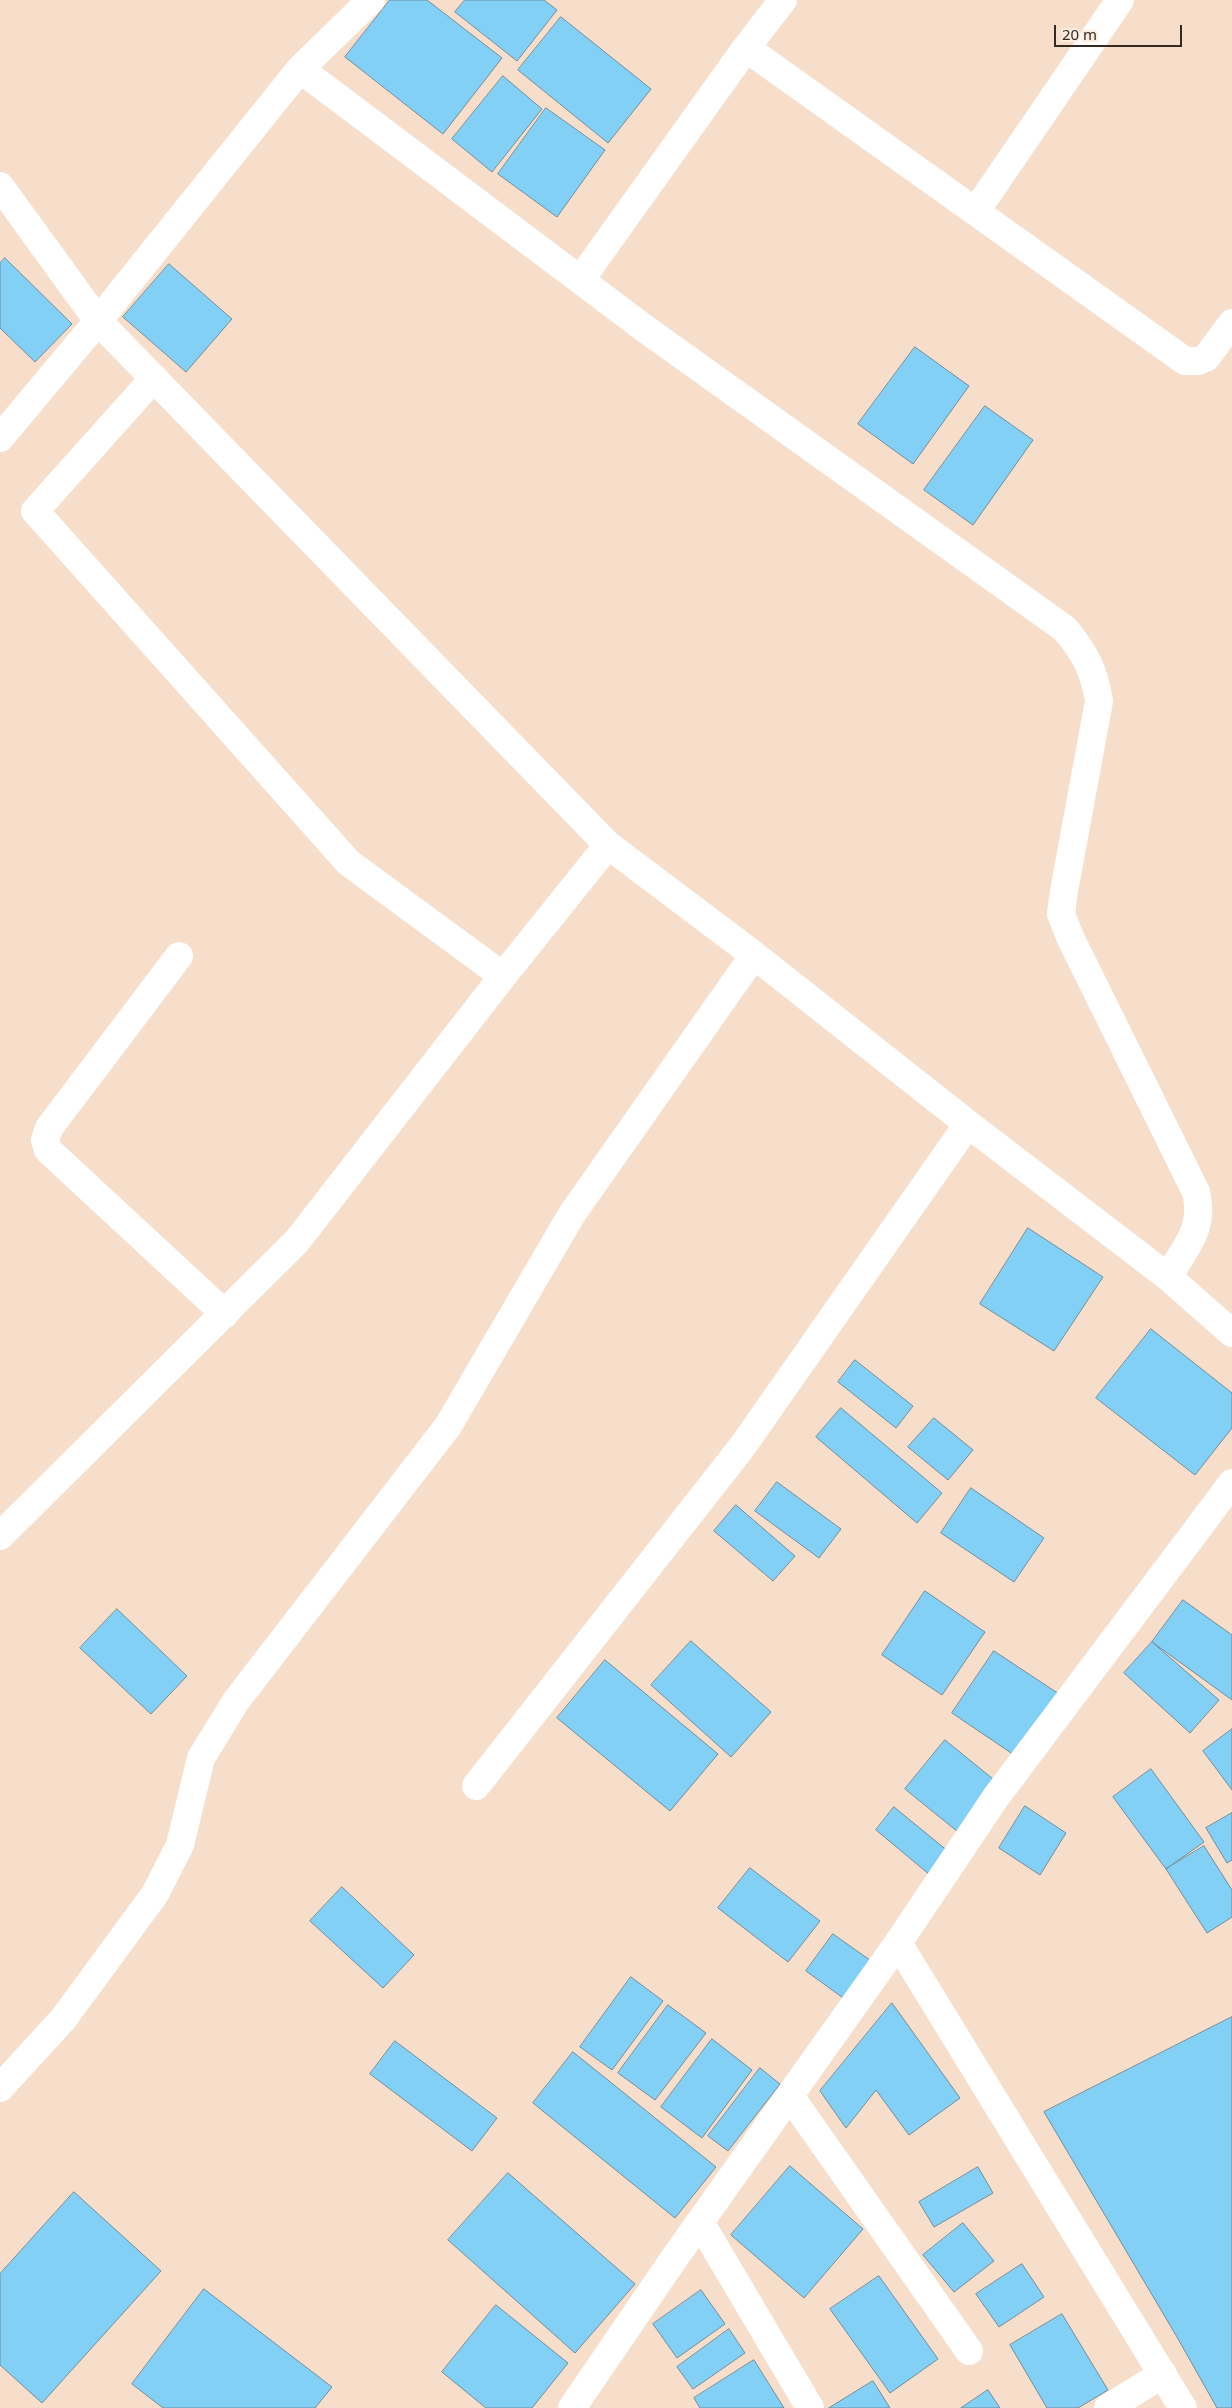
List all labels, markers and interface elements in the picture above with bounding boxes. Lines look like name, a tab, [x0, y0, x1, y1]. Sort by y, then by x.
scale bar	[1057, 15, 1184, 47]
text: 20 m	[1062, 24, 1097, 44]

